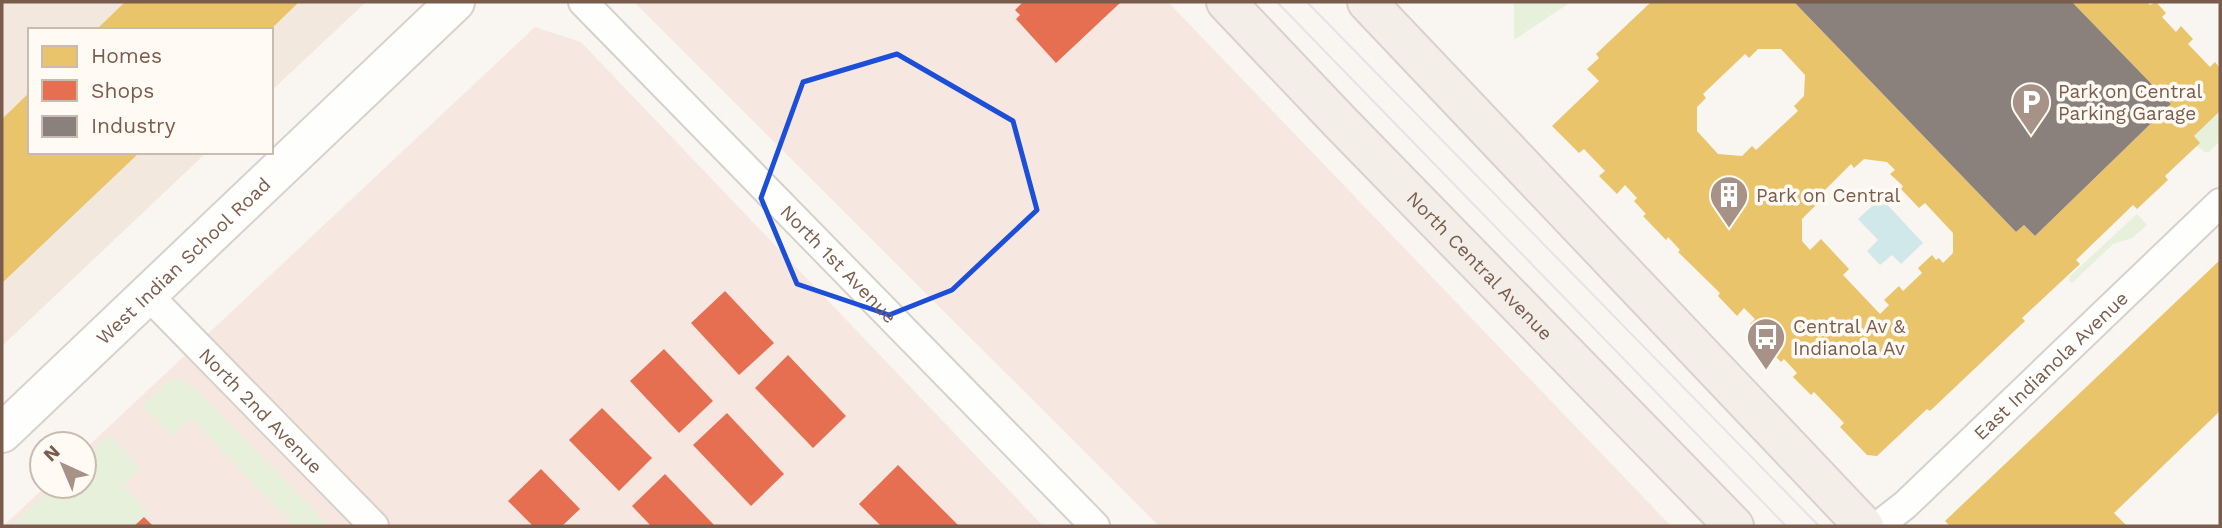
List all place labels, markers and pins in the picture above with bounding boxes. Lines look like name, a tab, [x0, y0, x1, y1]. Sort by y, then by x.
place label: Park on Central Parking Garage	[2058, 80, 2202, 125]
parking icon: Park on Central Parking Garage	[2010, 81, 2052, 136]
building icon: Park on Central	[1708, 174, 1750, 229]
place label: Park on Central	[1756, 184, 1900, 207]
place label: Central Av & Indianola Av	[1793, 315, 1905, 360]
bus stop icon: Central Av & Indianola Av	[1745, 316, 1787, 371]

